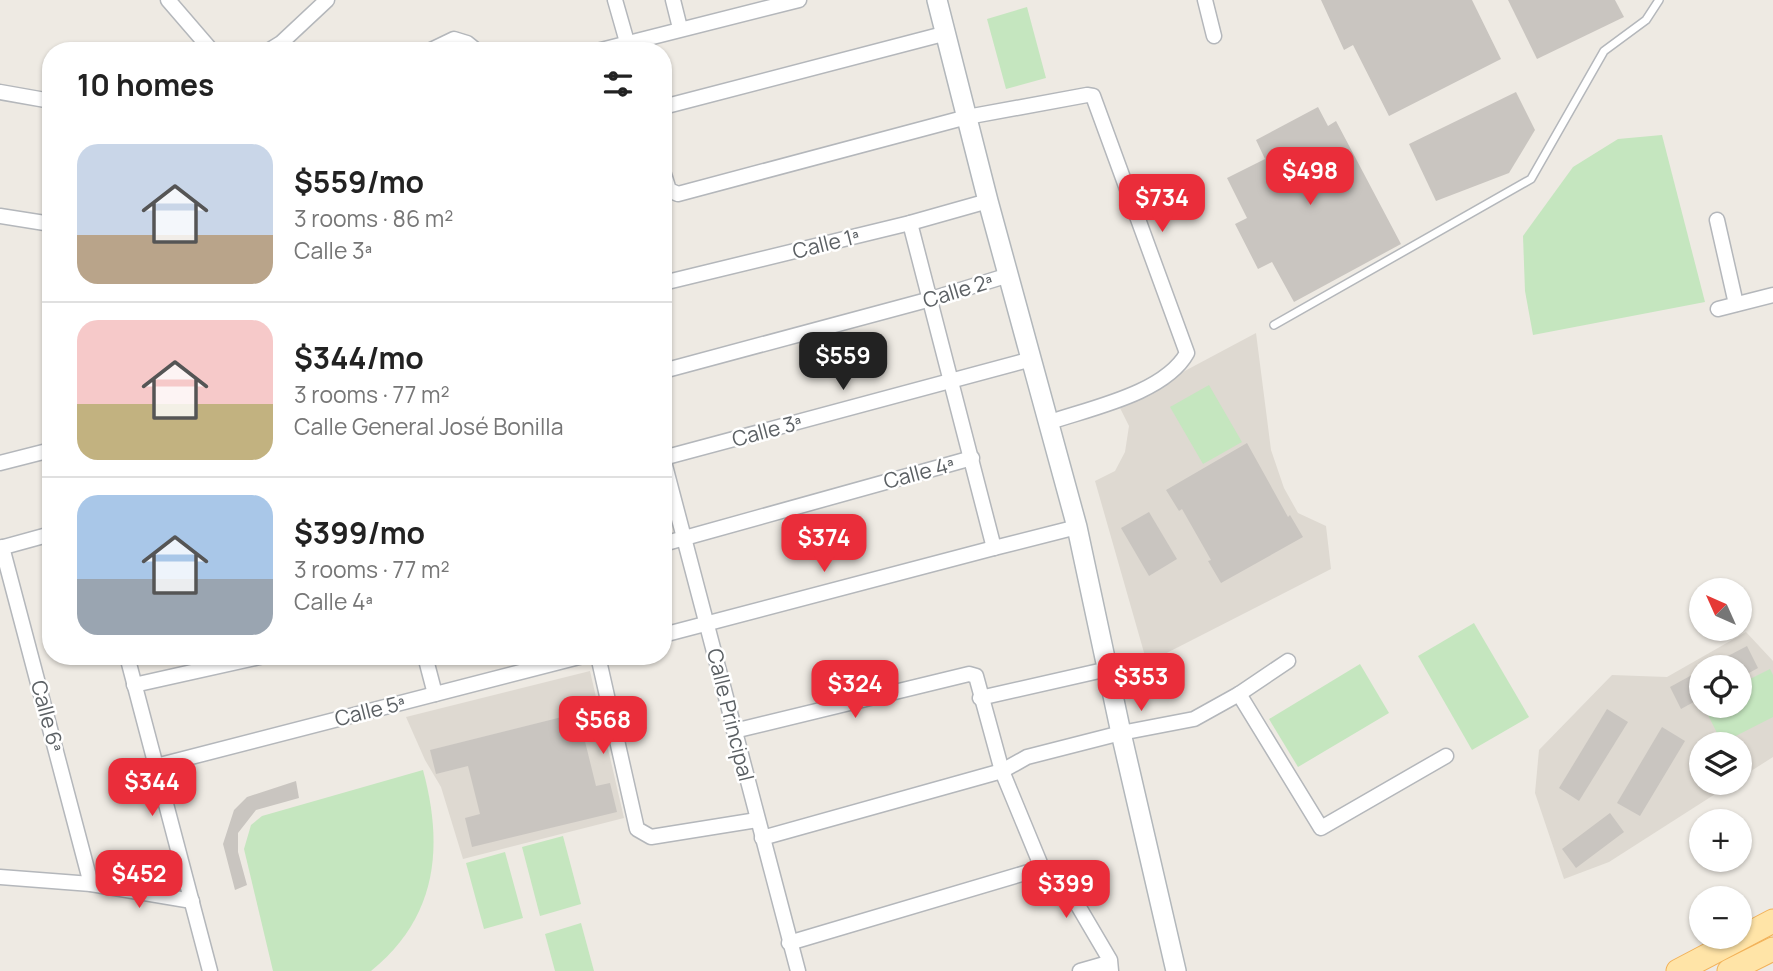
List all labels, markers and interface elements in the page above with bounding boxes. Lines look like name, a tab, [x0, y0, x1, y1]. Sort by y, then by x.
text: 10 homes	[77, 64, 214, 105]
icon: filters	[599, 65, 637, 103]
pin: $498	[1269, 148, 1351, 207]
text: $498	[1282, 154, 1338, 186]
text: $559/mo	[294, 161, 424, 202]
icon: home	[133, 172, 217, 256]
pin: $734	[1121, 174, 1203, 234]
text: $734	[1135, 181, 1189, 213]
text: 3 rooms · 86 m²	[294, 202, 454, 234]
street label: Calle 1ª	[789, 221, 862, 265]
text: Calle 3ª	[294, 234, 372, 266]
street label: Calle 2ª	[919, 266, 996, 314]
pin: $559	[802, 332, 884, 392]
text: $344/mo	[294, 337, 424, 378]
text: $559	[815, 339, 871, 371]
icon: home	[133, 348, 217, 432]
text: 3 rooms · 77 m²	[294, 378, 450, 410]
street label: Calle 3ª	[729, 407, 805, 453]
text: Calle General José Bonilla	[294, 410, 563, 442]
street label: Calle 4ª	[880, 449, 957, 495]
text: $399/mo	[294, 512, 425, 553]
pin: $374	[783, 514, 865, 574]
text: $374	[797, 521, 851, 553]
icon: home	[133, 523, 217, 607]
text: 3 rooms · 77 m²	[294, 553, 450, 585]
north arrow	[1689, 578, 1752, 640]
map controls	[1689, 578, 1752, 949]
text: Calle 4ª	[294, 585, 373, 617]
street label: Calle Principal	[701, 646, 761, 784]
pin: $353	[1100, 654, 1182, 713]
button: locate	[1689, 655, 1752, 718]
pin: $324	[814, 660, 896, 720]
text: $353	[1114, 660, 1168, 692]
text: $324	[827, 667, 883, 699]
street label: Calle 6ª	[25, 677, 71, 754]
street label: Calle 5ª	[332, 688, 408, 732]
pin: $568	[562, 696, 644, 756]
text: $568	[575, 703, 631, 735]
button: layers	[1689, 732, 1752, 795]
pin: $344	[111, 758, 193, 818]
text: $344	[124, 765, 180, 797]
button: +	[1689, 809, 1752, 872]
pin: $452	[98, 850, 180, 910]
text: $452	[111, 857, 167, 889]
pin: $399	[1025, 860, 1107, 920]
text: $399	[1038, 867, 1094, 899]
button: −	[1689, 886, 1752, 949]

